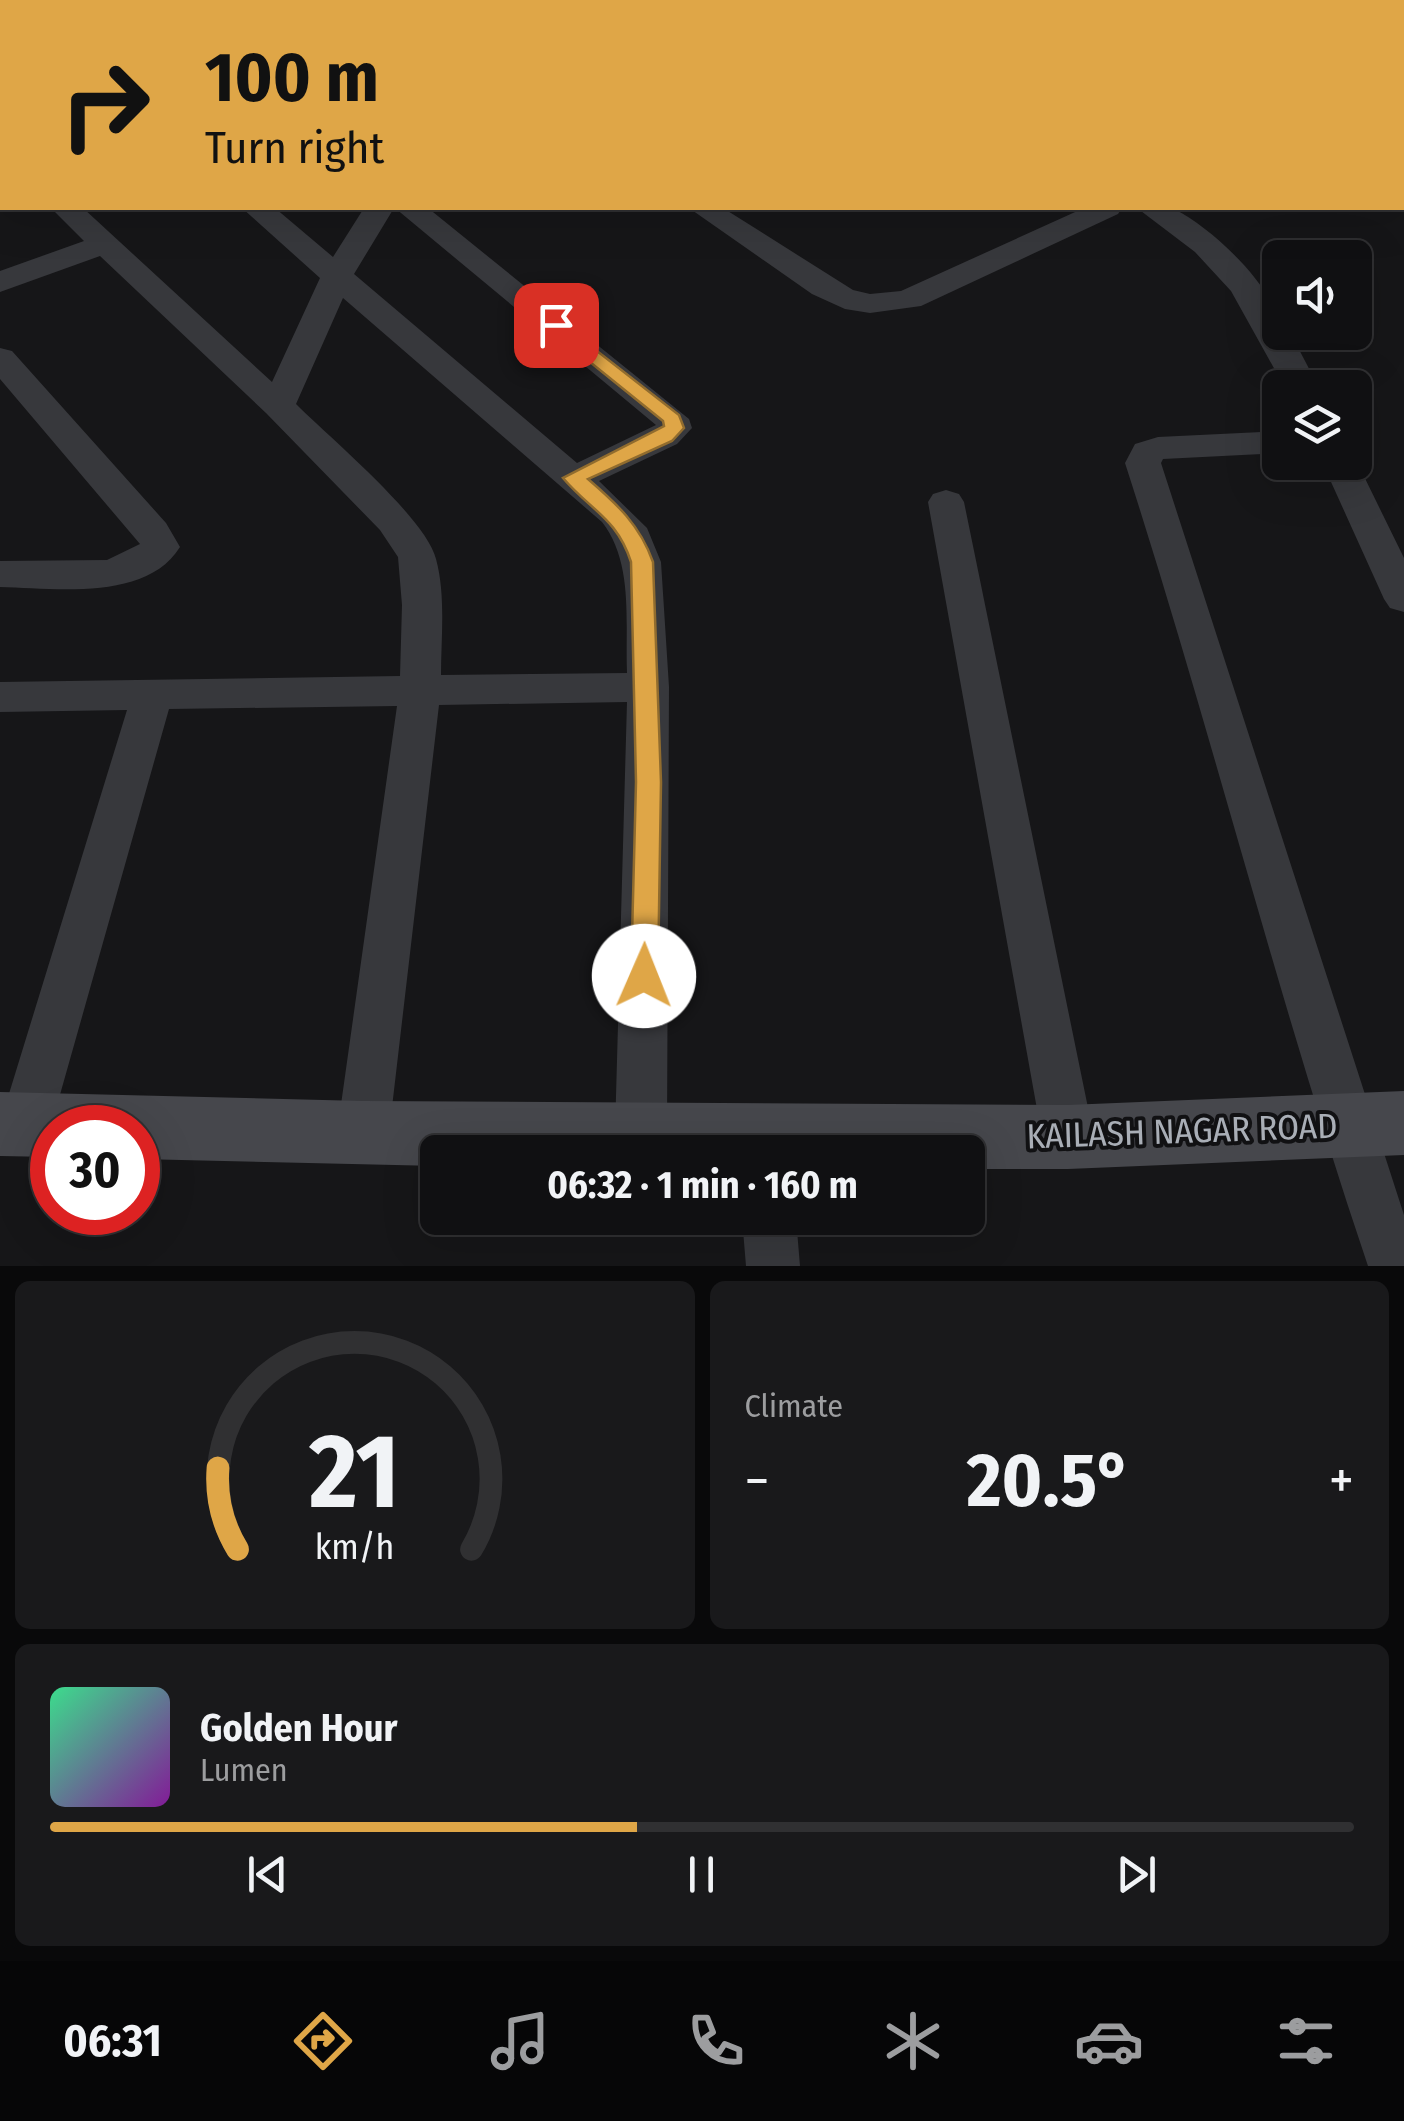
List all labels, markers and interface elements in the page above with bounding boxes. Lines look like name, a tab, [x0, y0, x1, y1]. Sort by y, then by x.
text: 100 m	[205, 36, 379, 120]
icon: right	[40, 40, 170, 170]
text: Turn right	[205, 121, 384, 175]
map controls	[1262, 240, 1372, 480]
button: sound	[1262, 240, 1372, 350]
pin	[514, 283, 599, 368]
icon: arrive	[529, 298, 584, 353]
button: layers	[1262, 370, 1372, 480]
position arrow	[592, 924, 696, 1028]
speed limit sign: 30	[30, 1105, 160, 1235]
street label: KAILASH NAGAR ROAD	[1026, 1105, 1338, 1157]
text: 06:32 · 1 min · 160 m	[547, 1162, 858, 1208]
text: Climate	[745, 1387, 843, 1425]
text: 21	[309, 1410, 400, 1535]
text: 20.5°	[967, 1436, 1132, 1526]
text: −	[745, 1448, 769, 1514]
text: +	[1329, 1448, 1354, 1514]
text: km/h	[315, 1526, 395, 1568]
text: Golden Hour	[200, 1705, 398, 1751]
text: Lumen	[200, 1751, 288, 1789]
icon: previous	[240, 1847, 295, 1902]
icon: pause	[674, 1847, 729, 1902]
icon: next	[1109, 1847, 1164, 1902]
icon: directions	[288, 2006, 358, 2076]
icon: music	[485, 2006, 555, 2076]
icon: phone	[681, 2006, 751, 2076]
icon: climate	[878, 2006, 948, 2076]
icon: car	[1074, 2006, 1144, 2076]
icon: filters	[1271, 2006, 1341, 2076]
text: 06:31	[63, 2014, 162, 2068]

